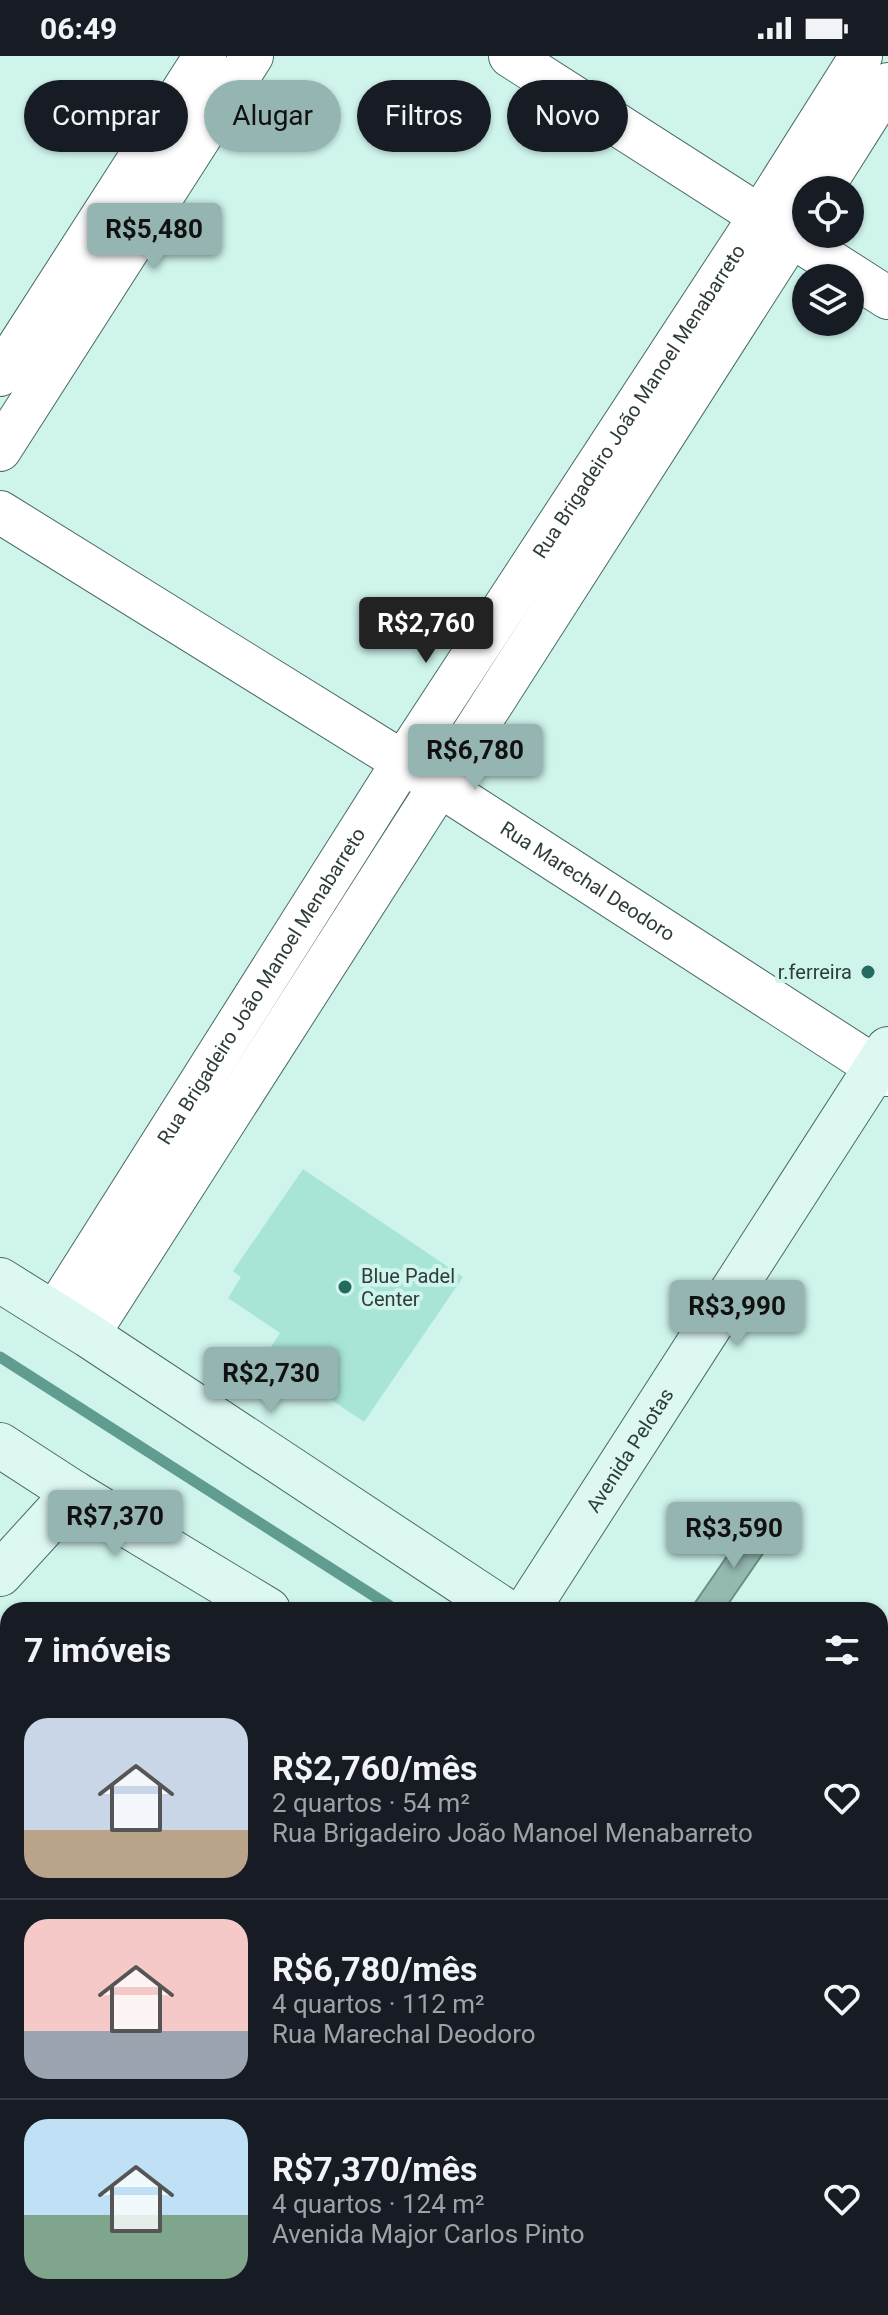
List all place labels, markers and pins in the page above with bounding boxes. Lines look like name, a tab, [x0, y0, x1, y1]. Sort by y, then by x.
pin: R$5,480	[80, 203, 228, 271]
pin: R$2,760	[352, 597, 500, 665]
pin: R$6,780	[401, 724, 549, 792]
place label: r.ferreira	[778, 960, 852, 984]
marker: r.ferreira	[859, 963, 877, 981]
place label: Blue Padel Center	[361, 1264, 455, 1311]
marker: Blue Padel Center	[336, 1278, 354, 1296]
pin: R$3,990	[663, 1280, 811, 1348]
pin: R$2,730	[197, 1347, 345, 1415]
pin: R$7,370	[41, 1490, 189, 1558]
pin: R$3,590	[660, 1502, 808, 1570]

